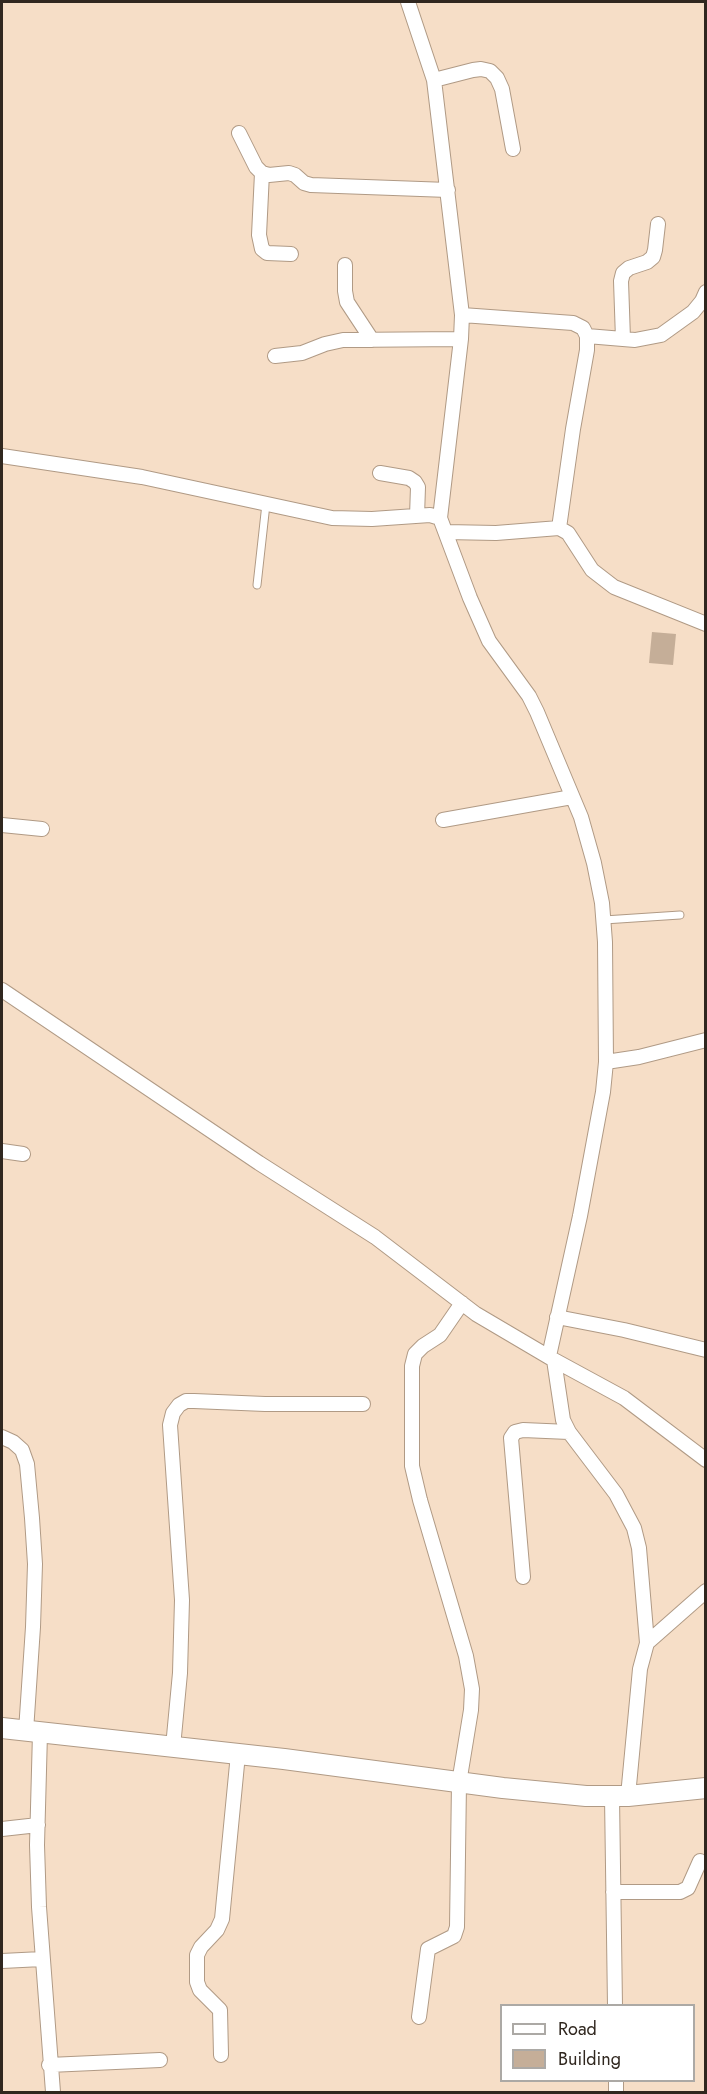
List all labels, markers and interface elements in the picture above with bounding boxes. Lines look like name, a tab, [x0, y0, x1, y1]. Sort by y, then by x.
legend	[500, 2004, 695, 2082]
text: Road	[558, 2016, 597, 2042]
text: Building	[558, 2046, 621, 2072]

